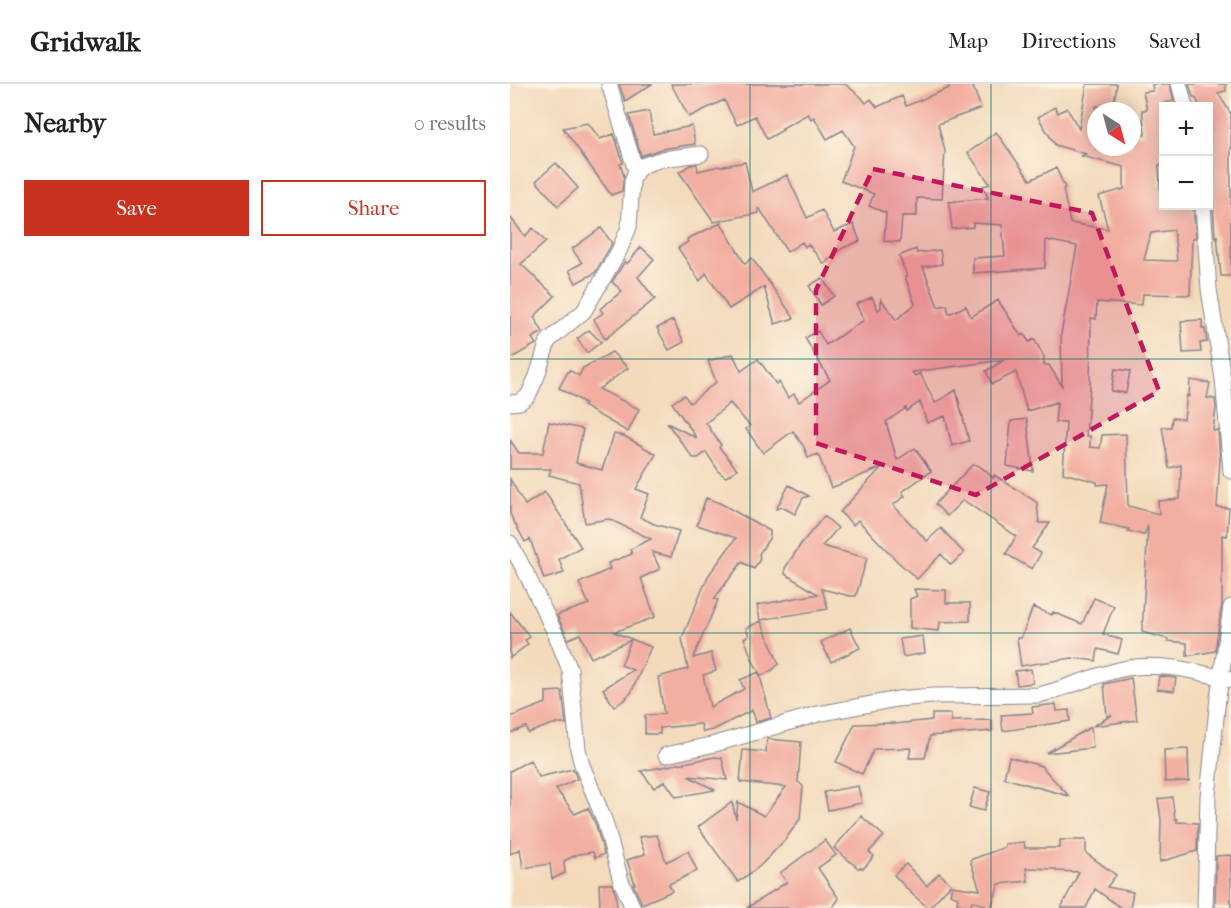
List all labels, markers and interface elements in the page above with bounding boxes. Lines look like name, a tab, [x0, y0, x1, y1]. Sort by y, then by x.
text: Gridwalk	[30, 25, 141, 58]
text: Map	[948, 29, 988, 53]
text: Directions	[1021, 29, 1116, 53]
text: Saved	[1149, 29, 1201, 53]
north arrow	[1087, 102, 1141, 156]
map controls	[1159, 102, 1213, 210]
button: +	[1159, 102, 1213, 156]
text: Nearby	[24, 108, 106, 139]
text: 0 results	[414, 112, 486, 135]
button: −	[1159, 156, 1213, 210]
button: Save	[24, 180, 249, 236]
button: Share	[261, 180, 486, 236]

